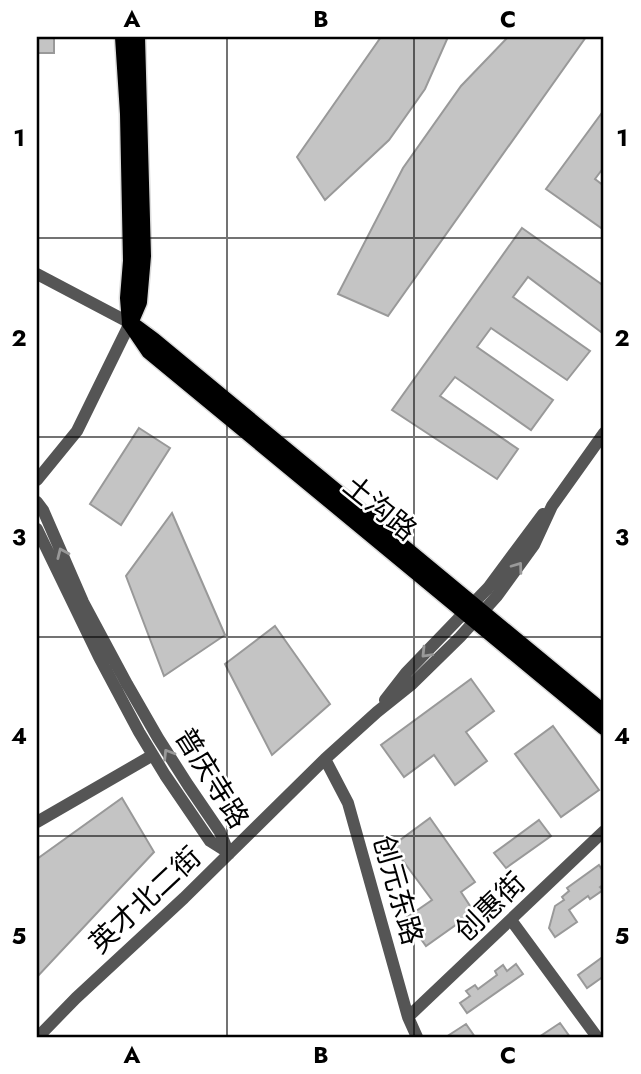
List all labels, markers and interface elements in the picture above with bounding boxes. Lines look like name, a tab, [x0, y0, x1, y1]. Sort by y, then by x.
text: A	[123, 2, 141, 36]
text: B	[313, 2, 329, 36]
text: C	[500, 2, 516, 36]
text: 1	[13, 121, 25, 155]
text: 1	[616, 121, 628, 155]
text: 2	[11, 321, 27, 355]
text: 2	[614, 321, 630, 355]
street label: 土沟路	[334, 466, 426, 550]
text: 3	[12, 520, 26, 554]
text: 3	[615, 520, 629, 554]
one-way arrow	[56, 548, 70, 560]
one-way arrow	[510, 562, 522, 575]
one-way arrow	[421, 645, 434, 658]
text: 4	[11, 719, 27, 753]
text: 4	[614, 719, 630, 753]
street label: 普庆寺路	[165, 720, 259, 836]
one-way arrow	[164, 749, 176, 762]
street label: 创元东路	[363, 831, 433, 949]
street label: 英才北二街	[80, 837, 210, 963]
street label: 创惠街	[446, 863, 534, 951]
text: 5	[12, 919, 26, 953]
text: 5	[615, 919, 629, 953]
text: A	[123, 1038, 141, 1072]
text: B	[313, 1038, 329, 1072]
text: C	[500, 1038, 516, 1072]

